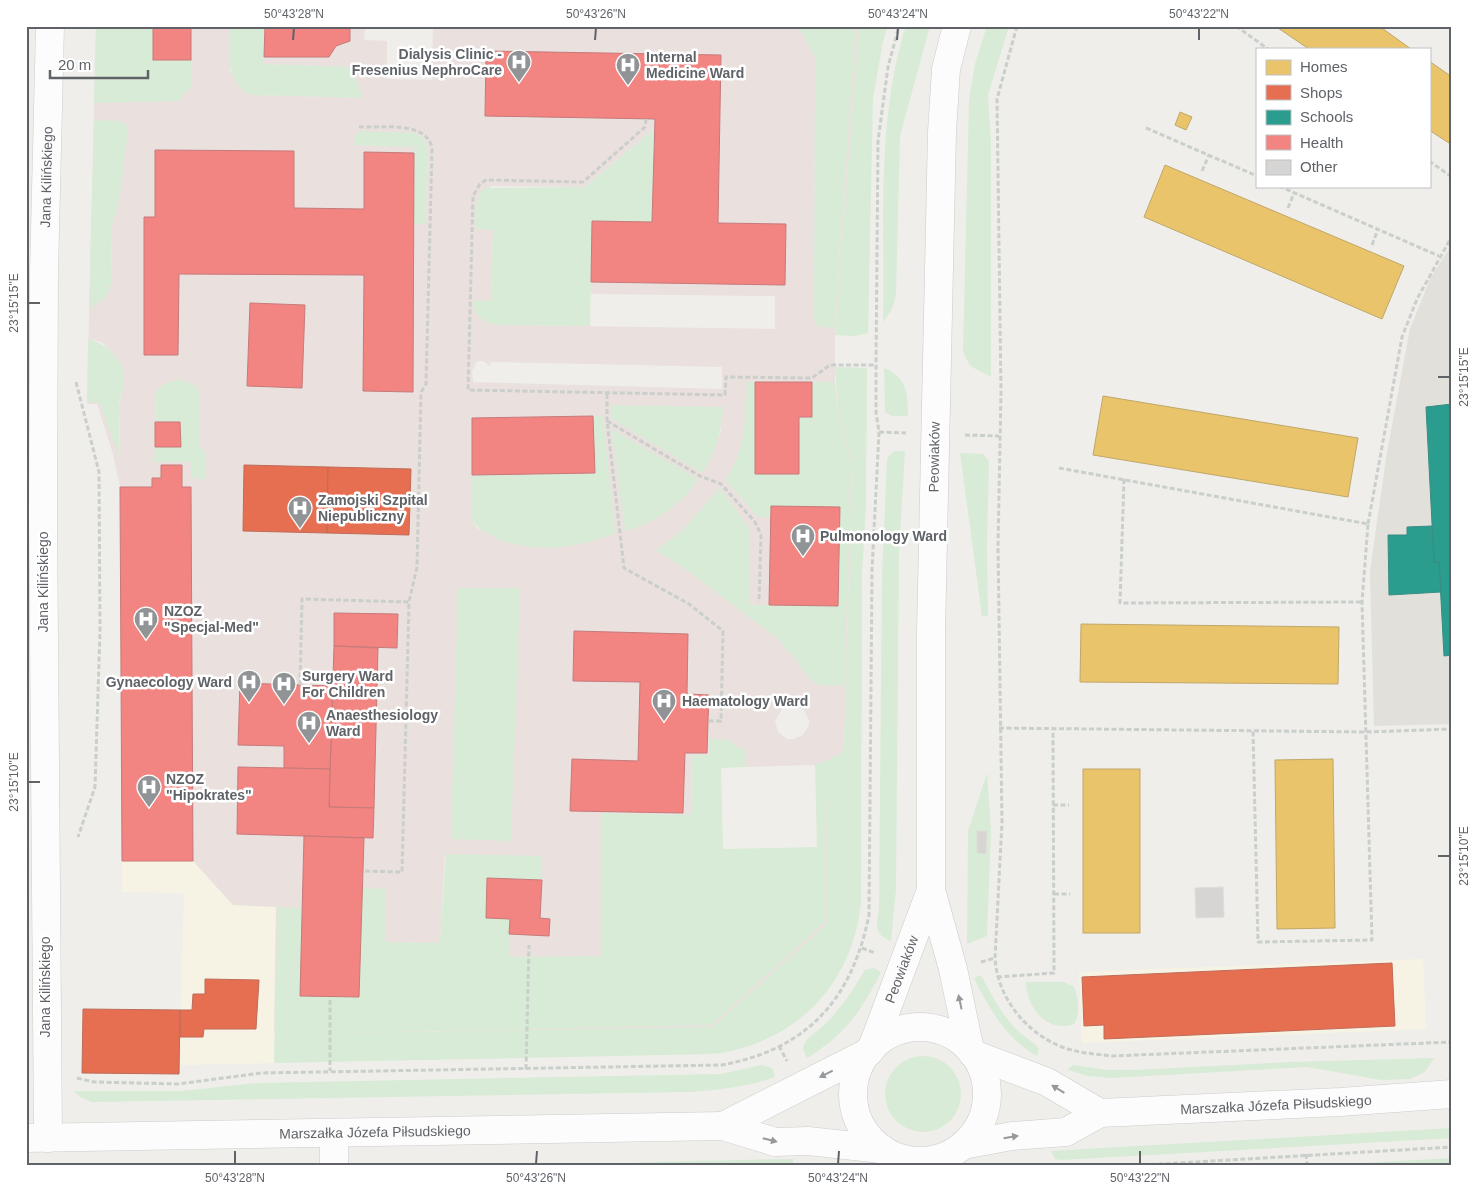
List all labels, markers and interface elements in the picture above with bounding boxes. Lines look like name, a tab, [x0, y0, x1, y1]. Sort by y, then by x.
text: 50°43'28"N	[264, 7, 324, 21]
text: 50°43'26"N	[566, 7, 626, 21]
text: 50°43'24"N	[868, 7, 928, 21]
text: 50°43'22"N	[1169, 7, 1229, 21]
place label: Dialysis Clinic - Fresenius NephroCare	[352, 46, 502, 78]
scale bar	[50, 48, 148, 80]
legend	[1256, 48, 1430, 188]
hospital icon: Dialysis Clinic - Fresenius NephroCare	[506, 49, 532, 83]
place label: Internal Medicine Ward	[646, 49, 744, 81]
hospital icon: Internal Medicine Ward	[615, 52, 641, 86]
text: 20 m	[58, 56, 91, 73]
text: Homes	[1300, 58, 1348, 75]
text: Shops	[1300, 84, 1343, 101]
text: Schools	[1300, 108, 1353, 125]
street label: Jana Kilińskiego	[37, 126, 56, 228]
text: Health	[1300, 134, 1343, 151]
text: Other	[1300, 158, 1338, 175]
text: 23°15'15"E	[7, 273, 21, 333]
text: 23°15'15"E	[1457, 347, 1471, 407]
street label: Peowiaków	[925, 421, 943, 493]
place label: Zamojski Szpital Niepubliczny	[318, 492, 428, 524]
hospital icon: Zamojski Szpital Niepubliczny	[287, 495, 313, 529]
hospital icon: Pulmonology Ward	[790, 523, 816, 557]
place label: Pulmonology Ward	[820, 528, 947, 544]
street label: Jana Kilińskiego	[35, 531, 51, 633]
place label: NZOZ "Specjal-Med"	[164, 603, 259, 635]
hospital icon: NZOZ "Specjal-Med"	[133, 606, 159, 640]
place label: Surgery Ward For Children	[302, 668, 393, 700]
hospital icon: Gynaecology Ward	[236, 669, 262, 703]
hospital icon: Surgery Ward For Children	[271, 671, 297, 705]
place label: Gynaecology Ward	[106, 674, 232, 690]
hospital icon: Haematology Ward	[651, 688, 677, 722]
place label: Haematology Ward	[682, 693, 808, 709]
place label: Anaesthesiology Ward	[326, 707, 438, 739]
hospital icon: Anaesthesiology Ward	[296, 710, 322, 744]
text: 23°15'10"E	[7, 752, 21, 812]
place label: NZOZ "Hipokrates"	[166, 771, 252, 803]
hospital icon: NZOZ "Hipokrates"	[136, 774, 162, 808]
text: 23°15'10"E	[1457, 826, 1471, 886]
street label: Peowiaków	[881, 932, 922, 1005]
street label: Jana Kilińskiego	[37, 936, 53, 1038]
one-way arrow	[956, 994, 964, 1010]
one-way arrow	[818, 1070, 833, 1078]
one-way arrow	[1051, 1084, 1065, 1093]
street label: Marszałka Józefa Piłsudskiego	[1180, 1092, 1372, 1117]
street label: Marszałka Józefa Piłsudskiego	[279, 1122, 471, 1142]
one-way arrow	[1003, 1132, 1019, 1140]
one-way arrow	[762, 1136, 778, 1144]
text: 50°43'28"N	[205, 1171, 265, 1185]
text: 50°43'26"N	[506, 1171, 566, 1185]
text: 50°43'24"N	[808, 1171, 868, 1185]
text: 50°43'22"N	[1110, 1171, 1170, 1185]

